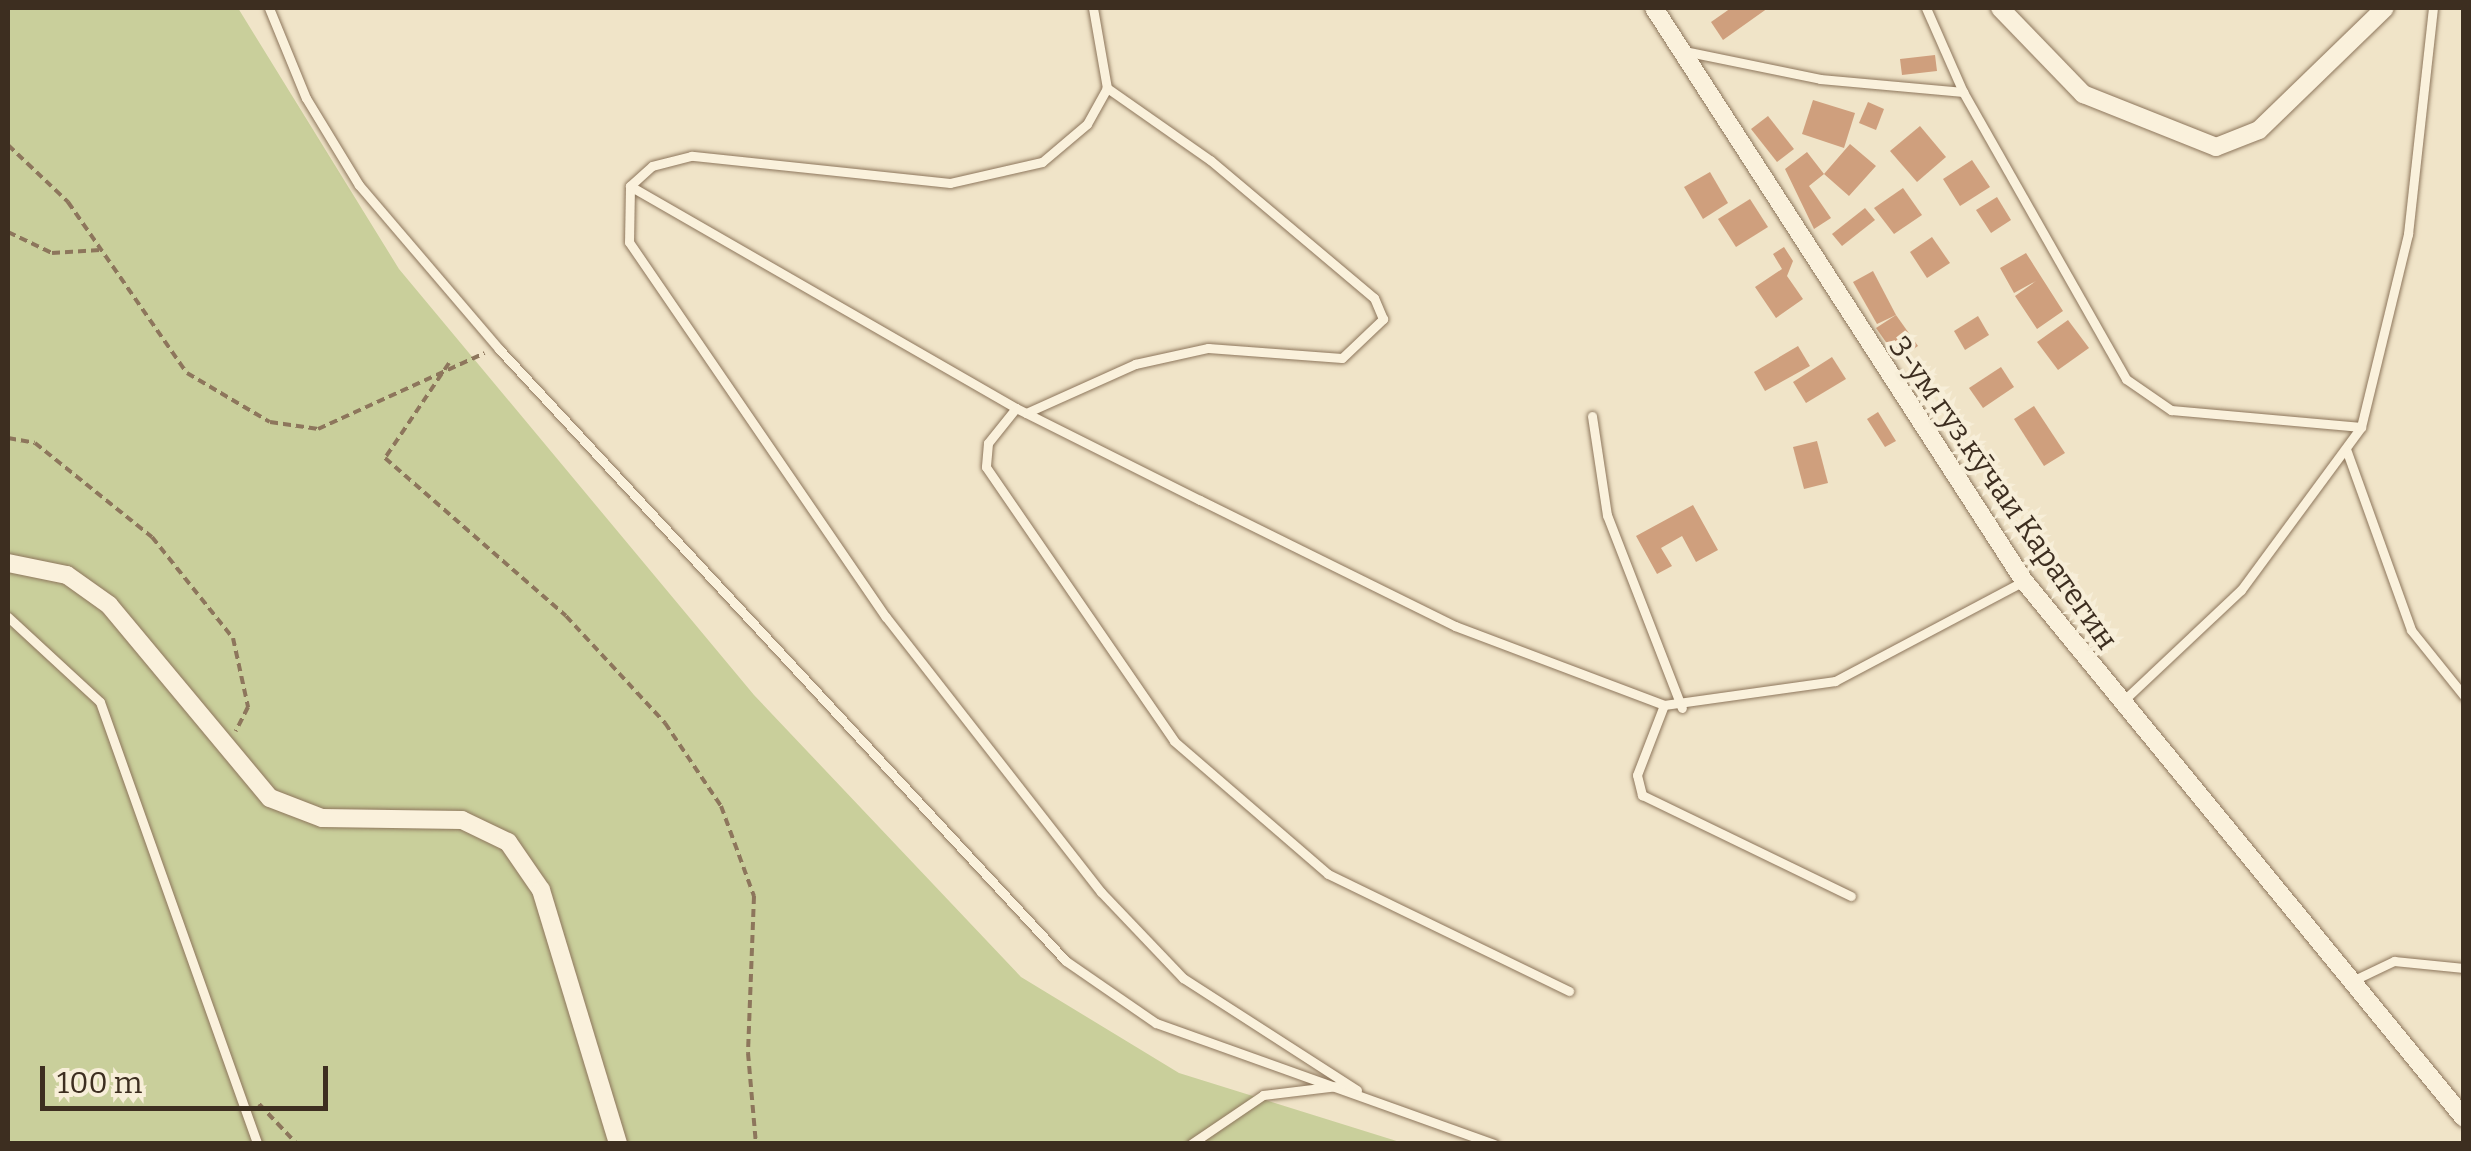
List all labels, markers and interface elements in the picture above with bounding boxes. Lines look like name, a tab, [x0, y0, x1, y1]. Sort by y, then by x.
street label: 3-ум гуз.кӯчаи Каратегин	[1881, 330, 2125, 656]
scale bar	[45, 1046, 332, 1108]
text: 100 m	[57, 1065, 142, 1101]

